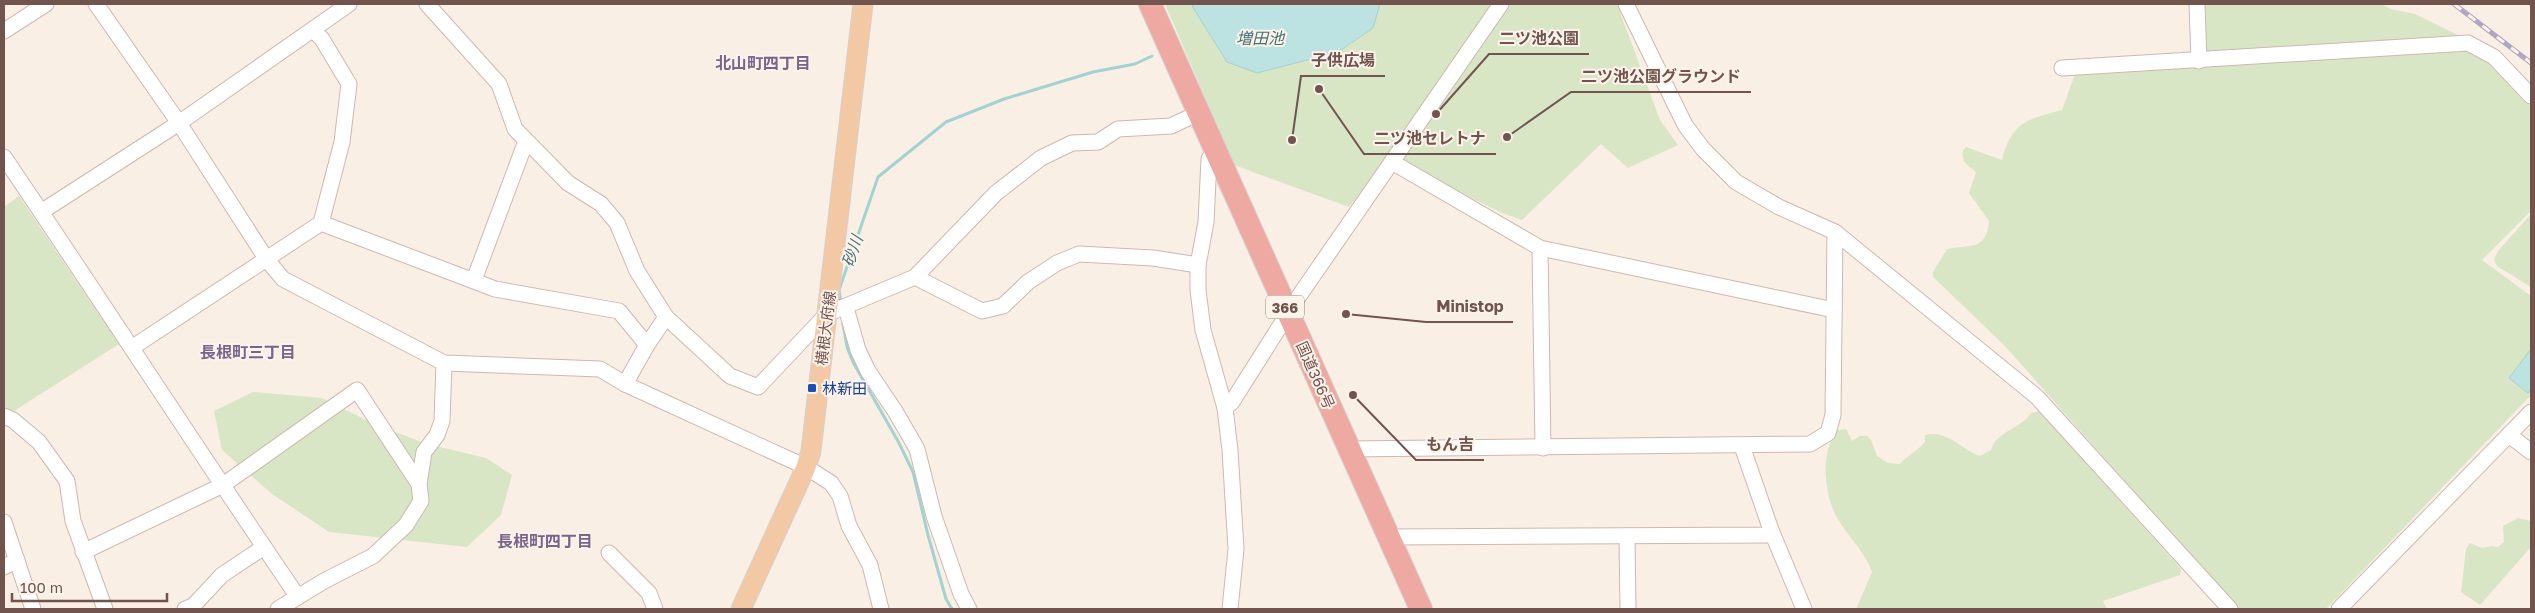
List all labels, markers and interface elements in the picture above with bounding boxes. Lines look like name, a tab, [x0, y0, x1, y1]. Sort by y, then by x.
callout: 二ツ池公園	[1489, 23, 1589, 54]
water label: 増田池	[1236, 28, 1286, 48]
text: 二ツ池公園	[1499, 28, 1579, 48]
callout: 子供広場	[1301, 45, 1385, 76]
text: 子供広場	[1311, 50, 1375, 70]
district label: 北山町四丁目	[715, 53, 811, 73]
callout: 二ツ池公園グラウンド	[1571, 61, 1751, 92]
text: 二ツ池公園グラウンド	[1581, 66, 1741, 86]
callout: 二ツ池セレトナ	[1364, 123, 1496, 154]
text: 二ツ池セレトナ	[1374, 128, 1486, 148]
water label: 砂川	[837, 231, 867, 269]
street label: 横根大府線	[811, 290, 839, 366]
callout: Ministop	[1426, 291, 1513, 322]
road number: 366	[1266, 296, 1304, 318]
text: Ministop	[1436, 296, 1504, 316]
street label: 国道366号	[1293, 338, 1339, 412]
district label: 長根町三丁目	[200, 342, 296, 362]
place label: 林新田	[822, 379, 867, 397]
marker: 林新田	[806, 382, 818, 394]
callout: もん吉	[1416, 429, 1484, 460]
text: もん吉	[1426, 434, 1474, 454]
district label: 長根町四丁目	[497, 531, 593, 551]
scale bar	[12, 570, 168, 602]
text: 100 m	[20, 578, 63, 596]

